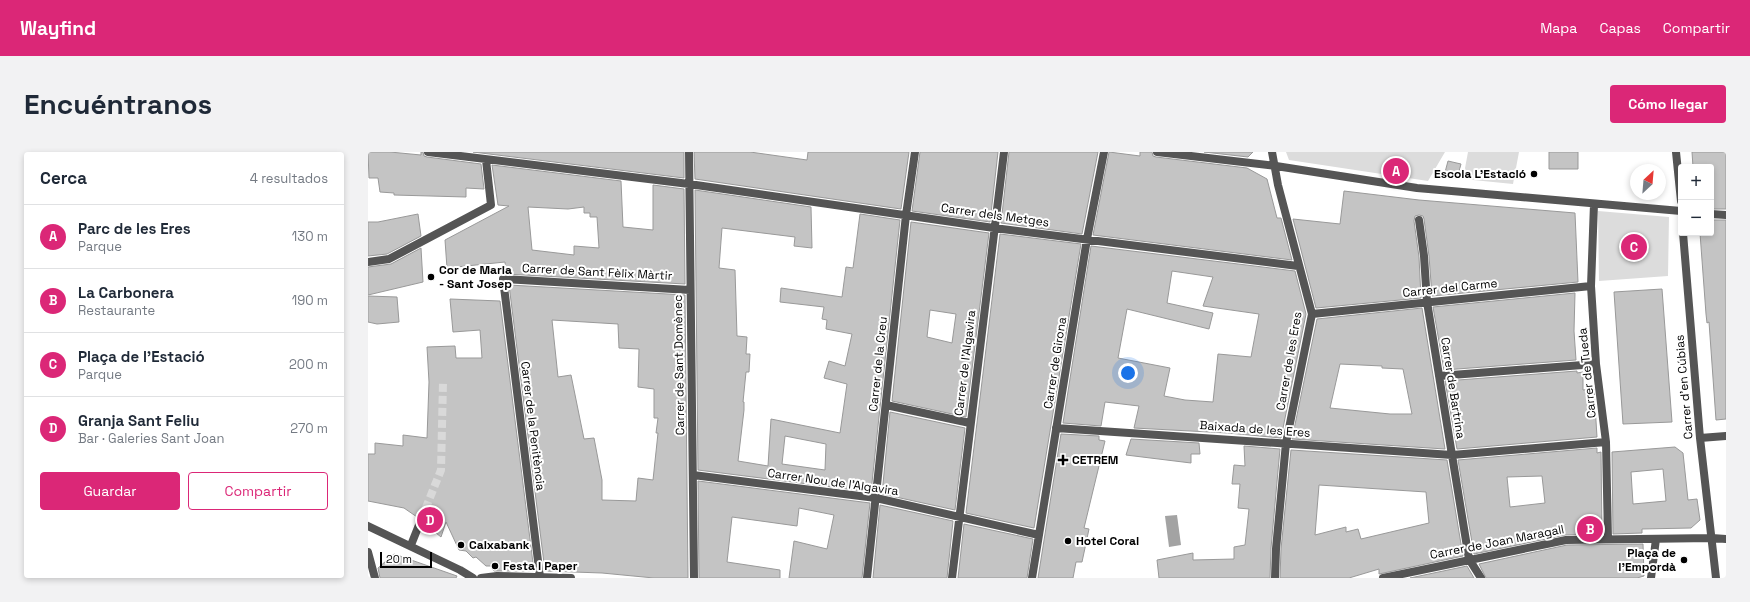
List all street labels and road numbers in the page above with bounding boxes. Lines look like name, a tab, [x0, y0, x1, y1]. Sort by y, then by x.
street label: Carrer dels Metges	[940, 199, 1050, 231]
street label: Carrer de Sant Fèlix Màrtir	[521, 260, 673, 284]
street label: Carrer del Carme	[1402, 275, 1498, 301]
street label: Carrer de Sant Domènec	[670, 295, 688, 435]
street label: Carrer de l'Algavira	[951, 309, 979, 417]
street label: Carrer de les Eres	[1272, 310, 1306, 412]
street label: Carrer de la Creu	[865, 316, 891, 412]
street label: Carrer de Girona	[1040, 316, 1070, 410]
street label: Carrer de Tueda	[1574, 327, 1600, 419]
street label: Carrer d'en Cúbias	[1671, 334, 1697, 440]
street label: Carrer de Bartrina	[1437, 336, 1469, 440]
street label: Carrer de la Penitència	[517, 360, 549, 492]
street label: Baixada de les Eres	[1199, 417, 1311, 441]
street label: Carrer Nou de l'Algavira	[766, 465, 900, 499]
street label: Carrer de Joan Maragall	[1429, 521, 1565, 563]

